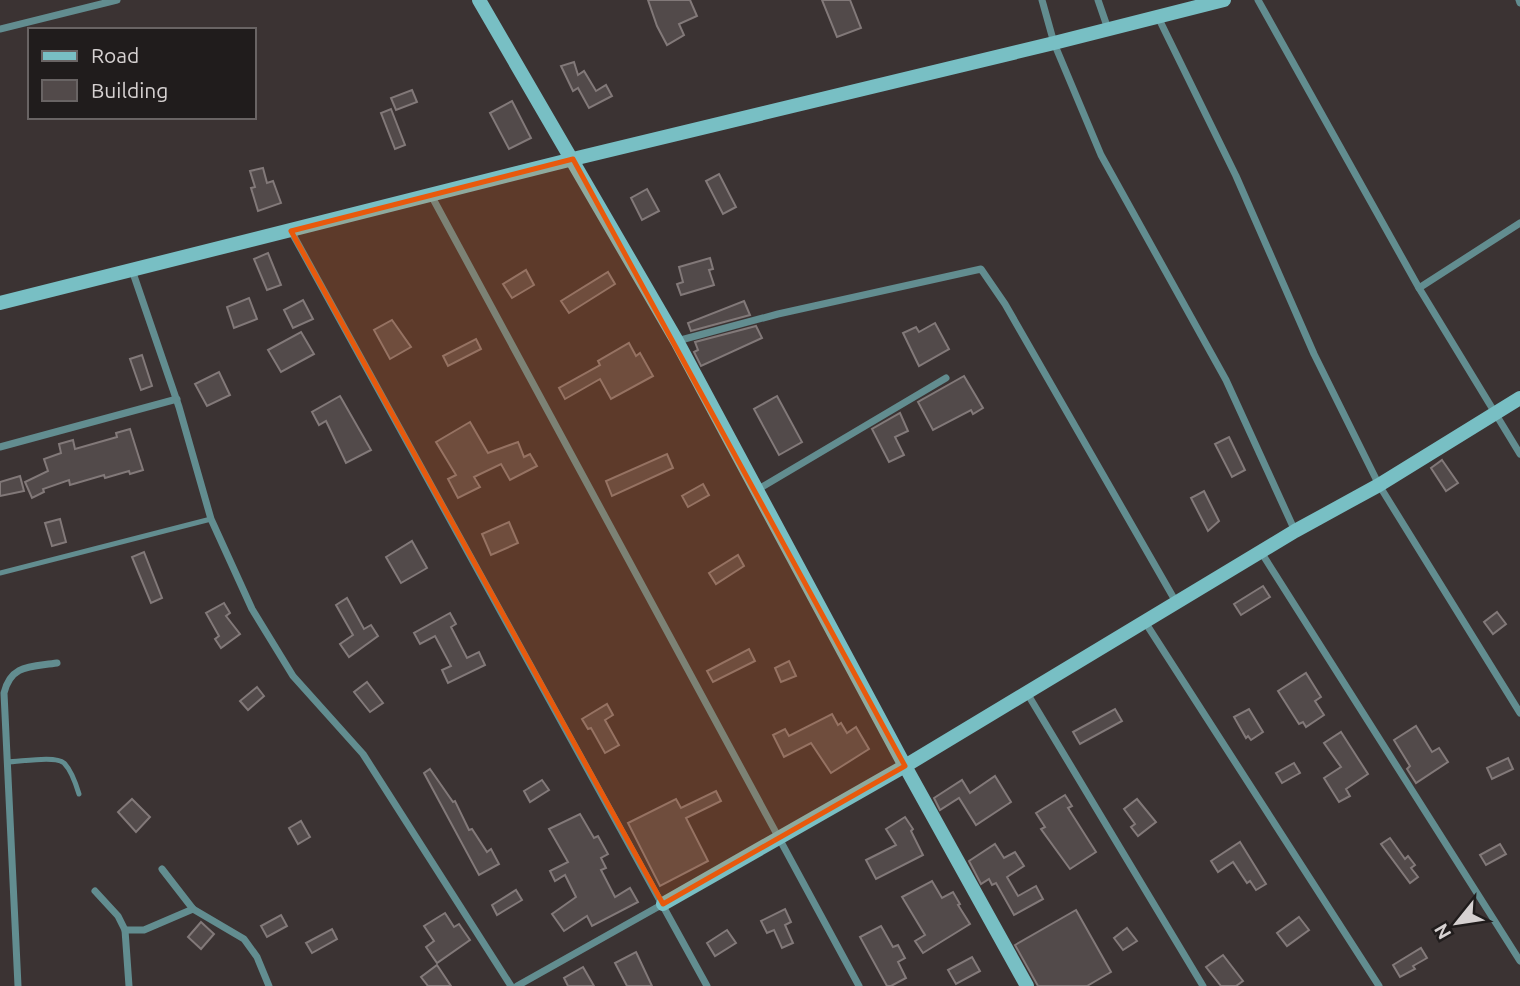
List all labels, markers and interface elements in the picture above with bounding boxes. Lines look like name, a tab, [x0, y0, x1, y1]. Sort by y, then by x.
legend	[28, 28, 256, 119]
text: Road	[91, 43, 139, 67]
text: Building	[91, 78, 168, 102]
north arrow	[1422, 888, 1492, 958]
text: N	[1429, 920, 1455, 943]

